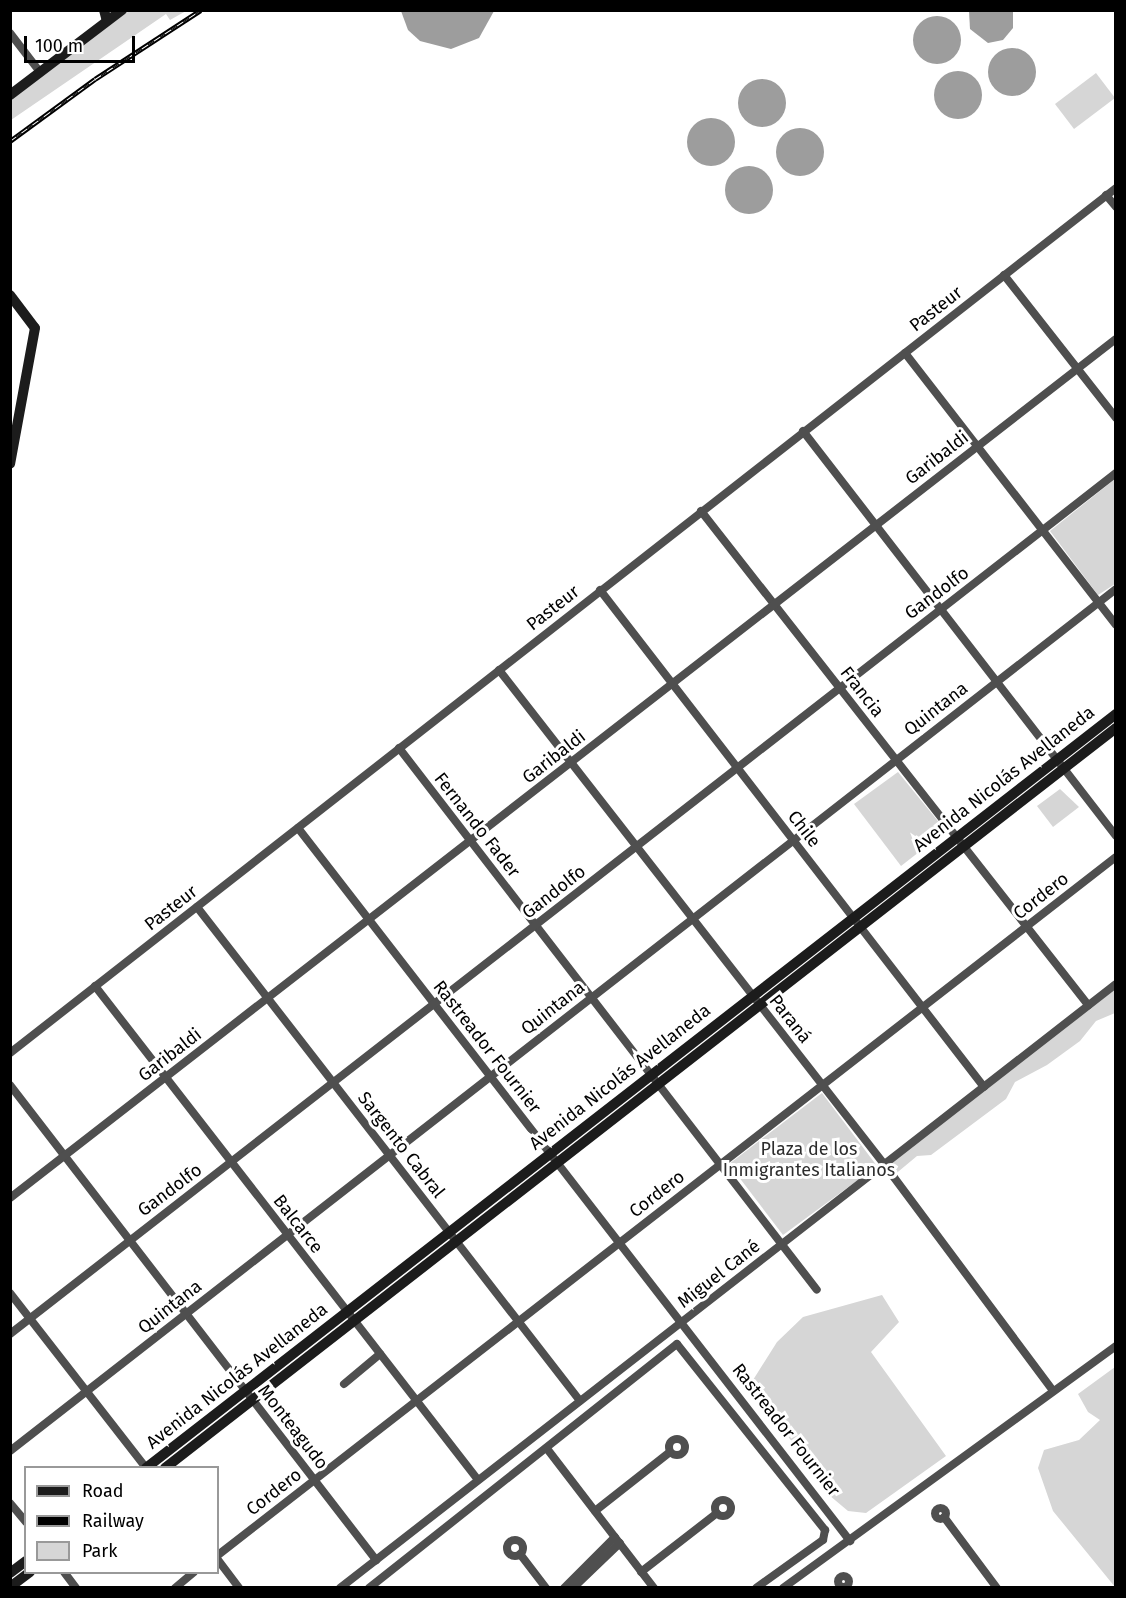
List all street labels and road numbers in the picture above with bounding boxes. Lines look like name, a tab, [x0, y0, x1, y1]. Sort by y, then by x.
street label: Pasteur	[905, 282, 967, 336]
street label: Garibaldi	[901, 427, 973, 489]
street label: Gandolfo	[901, 562, 973, 624]
street label: Pasteur	[522, 581, 584, 635]
street label: Francia	[836, 662, 888, 722]
street label: Quintana	[900, 677, 972, 741]
street label: Avenida Nicolás Avellaneda	[909, 702, 1099, 856]
street label: Garibaldi	[518, 726, 590, 788]
street label: Fernando Fader	[429, 768, 525, 882]
street label: Chile	[783, 806, 825, 852]
street label: Gandolfo	[518, 861, 590, 923]
street label: Cordero	[1009, 868, 1073, 924]
street label: Pasteur	[140, 881, 202, 935]
street label: Rastreador Fournier	[428, 976, 546, 1118]
street label: Quintana	[517, 976, 589, 1040]
street label: Paraná	[764, 990, 816, 1048]
street label: Avenida Nicolás Avellaneda	[525, 1000, 715, 1154]
street label: Garibaldi	[134, 1024, 206, 1086]
street label: Sargento Cabral	[353, 1088, 449, 1202]
street label: Gandolfo	[134, 1159, 206, 1221]
street label: Cordero	[625, 1166, 689, 1222]
street label: Balcarce	[268, 1190, 328, 1258]
street label: Miguel Cané	[673, 1235, 765, 1313]
street label: Quintana	[134, 1275, 206, 1339]
street label: Avenida Nicolás Avellaneda	[142, 1299, 332, 1453]
street label: Rastreador Fournier	[727, 1359, 845, 1501]
street label: Monteagudo	[253, 1380, 333, 1474]
street label: Cordero	[242, 1464, 306, 1520]

